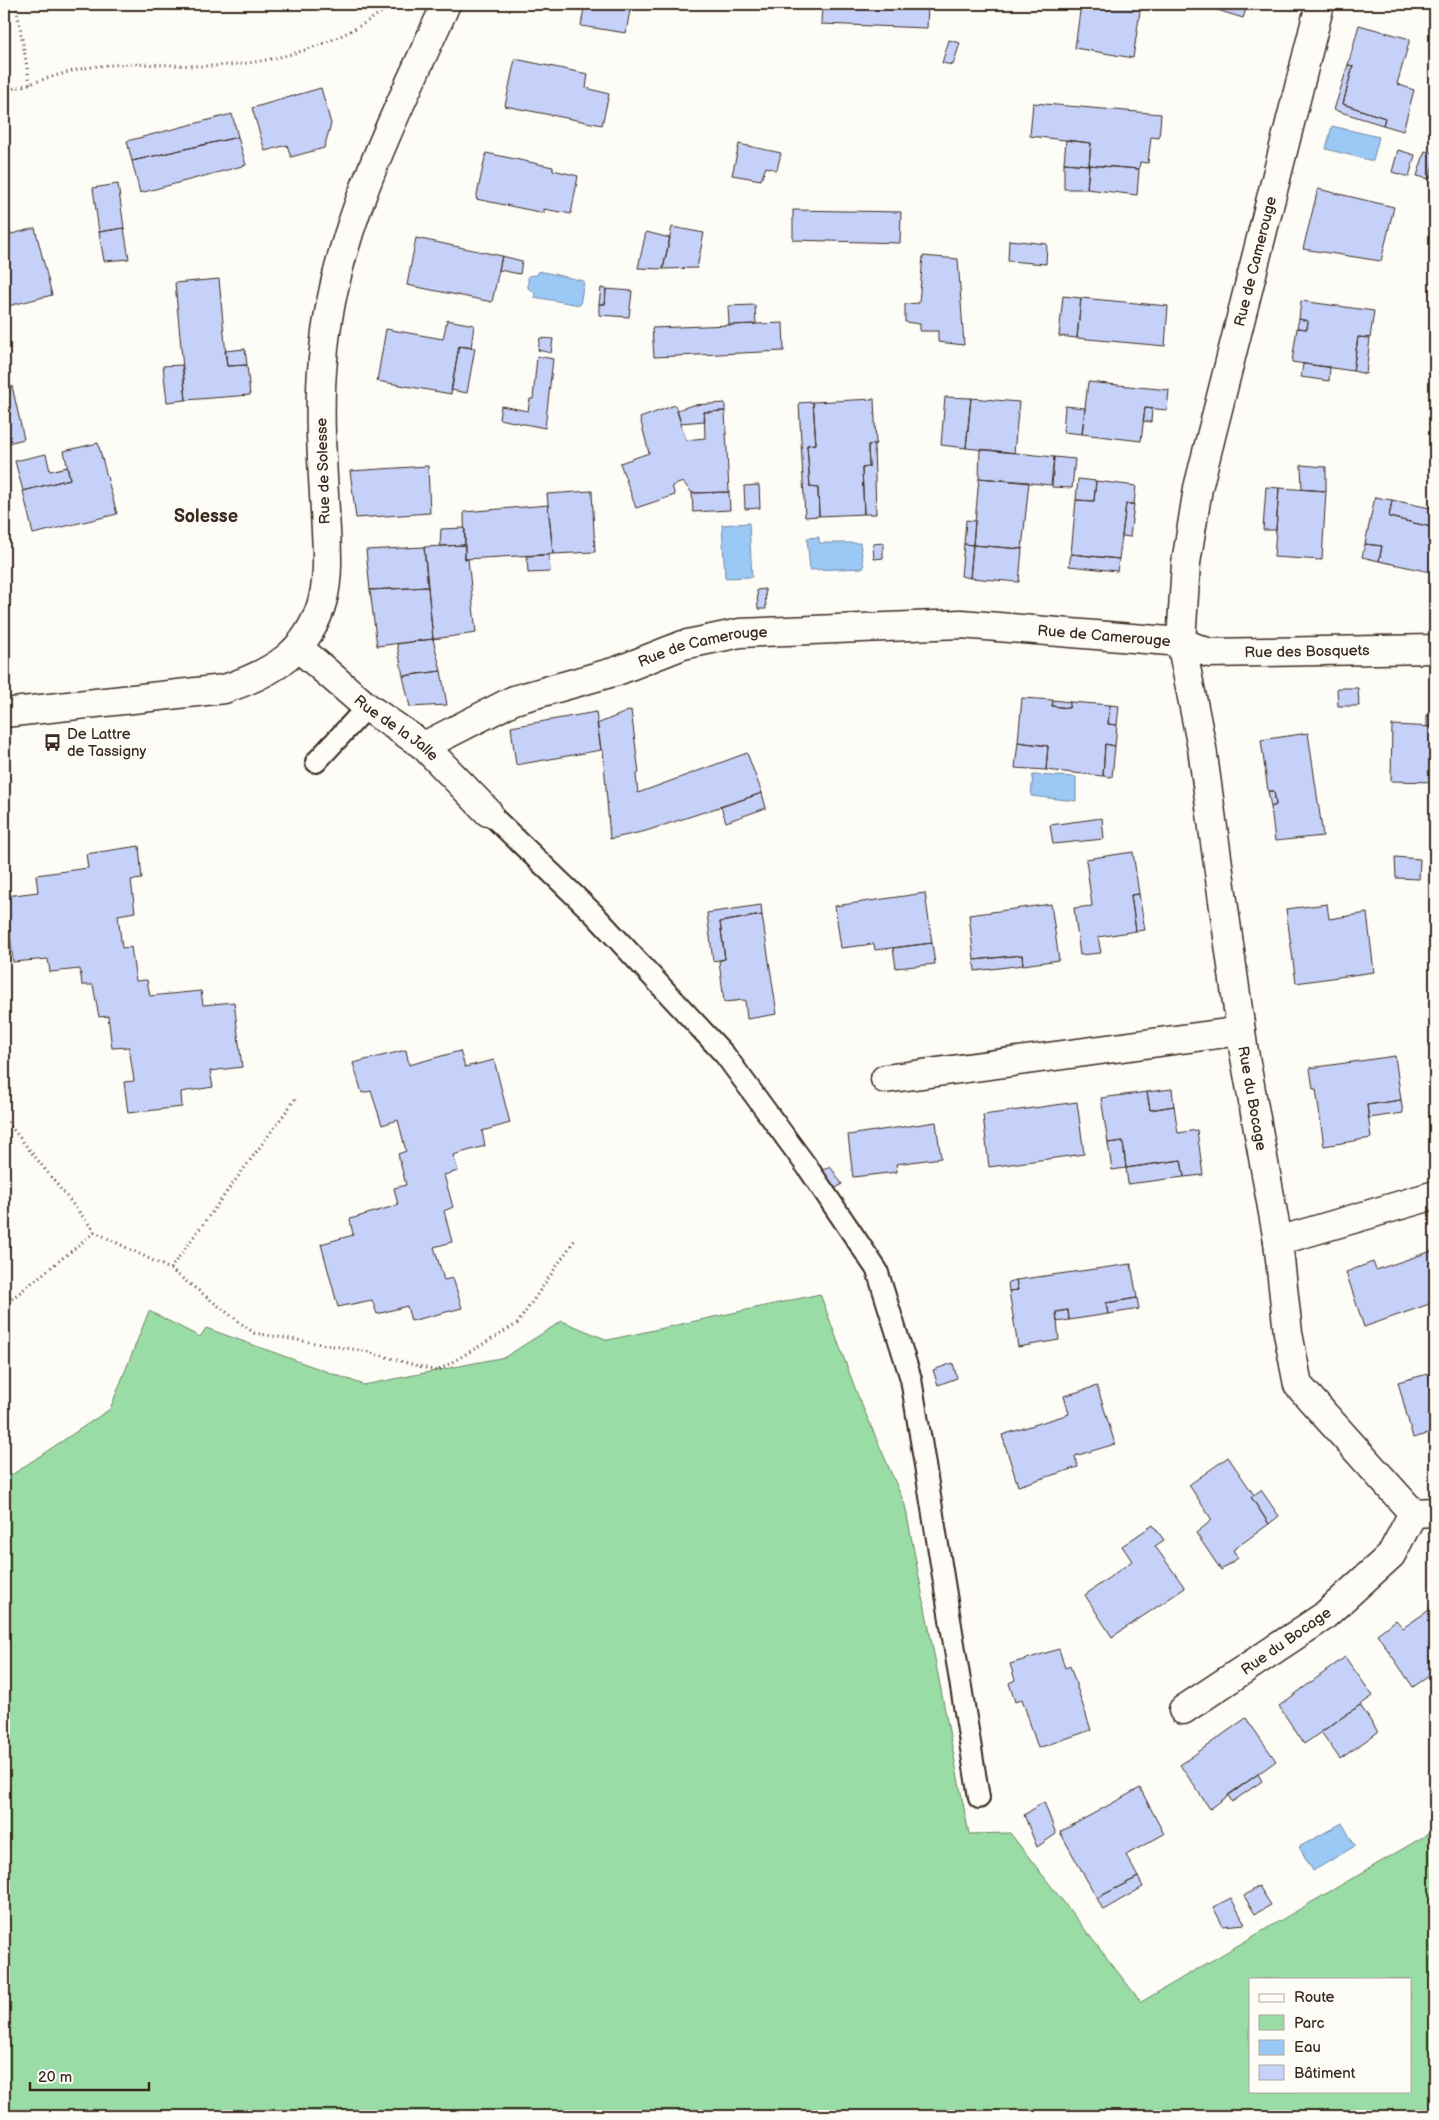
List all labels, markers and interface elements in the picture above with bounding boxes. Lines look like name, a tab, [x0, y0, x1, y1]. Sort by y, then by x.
street label: Rue de Camerouge	[1230, 194, 1281, 329]
street label: Rue de Solesse	[312, 417, 335, 525]
district label: Solesse	[174, 506, 238, 527]
street label: Rue de Camerouge	[1037, 621, 1171, 651]
street label: Rue de Camerouge	[635, 623, 768, 672]
street label: Rue des Bosquets	[1244, 641, 1370, 662]
street label: Rue de la Jalle	[350, 691, 442, 765]
place label: De Lattre de Tassigny	[67, 725, 146, 761]
bus stop icon: De Lattre de Tassigny	[43, 733, 63, 753]
street label: Rue du Bocage	[1233, 1045, 1271, 1152]
street label: Rue du Bocage	[1237, 1603, 1335, 1680]
legend	[1249, 1978, 1412, 2092]
text: Route	[1294, 1988, 1335, 2007]
text: Parc	[1294, 2014, 1324, 2033]
text: Eau	[1294, 2038, 1321, 2057]
scale bar	[30, 2060, 149, 2092]
text: Bâtiment	[1294, 2064, 1356, 2083]
text: 20 m	[38, 2068, 72, 2087]

